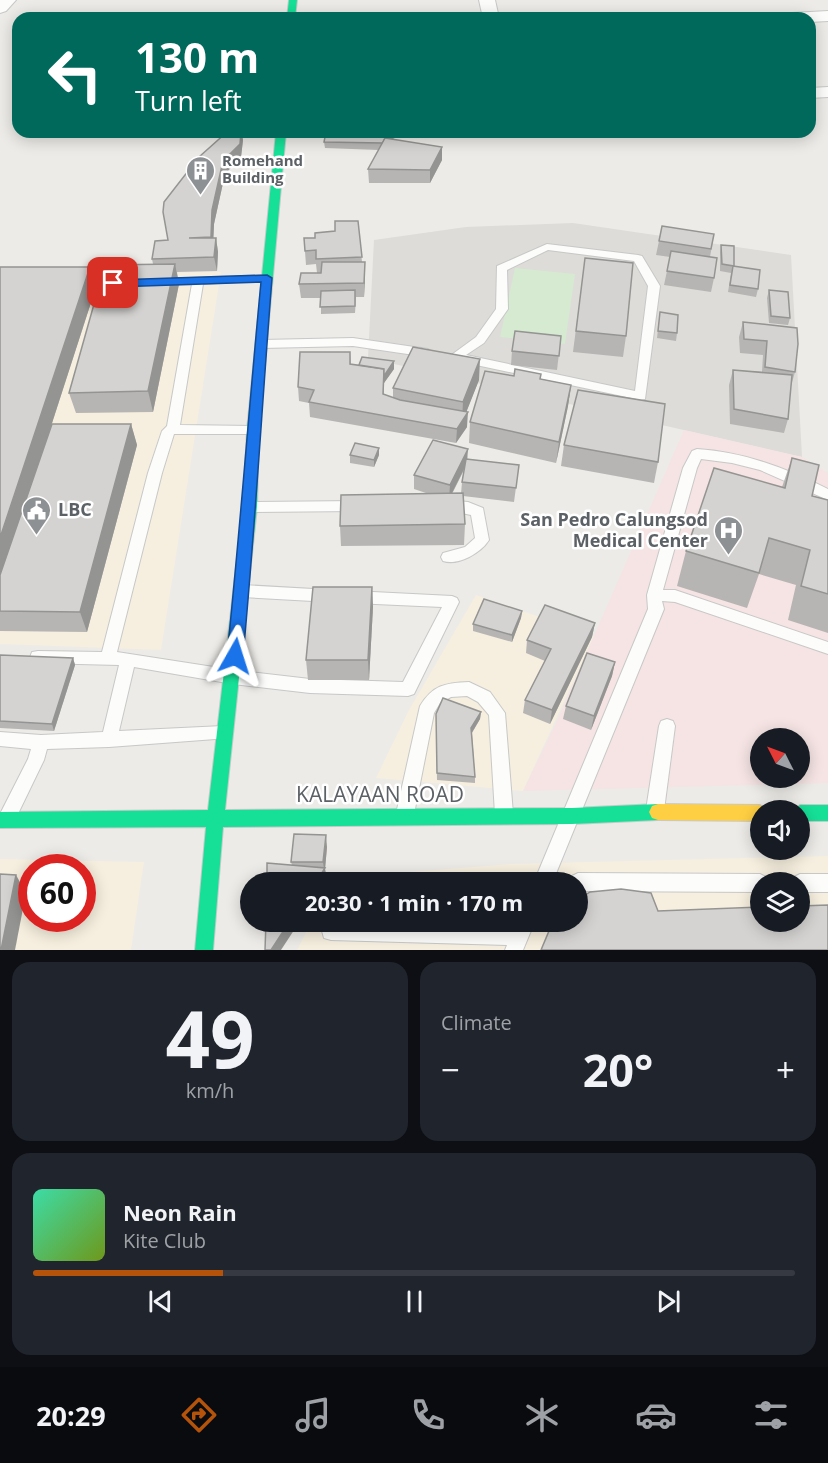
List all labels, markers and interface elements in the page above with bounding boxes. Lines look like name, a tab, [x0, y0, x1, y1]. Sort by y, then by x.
text: 130 m	[135, 28, 259, 85]
icon: left	[36, 36, 114, 114]
text: Turn left	[135, 82, 242, 119]
place label: Romehand Building	[222, 150, 303, 187]
building icon: Romehand Building	[185, 154, 217, 196]
pin	[87, 257, 138, 308]
icon: arrive	[96, 266, 129, 299]
public building icon: LBC	[21, 494, 53, 536]
place label: LBC	[58, 497, 92, 521]
place label: San Pedro Calungsod Medical Center	[520, 507, 708, 552]
hospital icon: San Pedro Calungsod Medical Center	[713, 514, 745, 556]
position arrow	[203, 624, 267, 688]
north arrow	[750, 728, 810, 788]
map controls	[750, 728, 810, 932]
street label: KALAYAAN ROAD	[296, 780, 464, 808]
button: sound	[750, 800, 810, 860]
speed limit sign: 60	[18, 854, 96, 932]
button: layers	[750, 872, 810, 932]
text: 20:30 · 1 min · 170 m	[305, 887, 523, 917]
text: 49	[165, 985, 255, 1091]
text: Climate	[441, 1009, 512, 1036]
text: 20°	[583, 1039, 653, 1100]
text: −	[441, 1047, 460, 1092]
text: +	[776, 1047, 795, 1092]
text: km/h	[186, 1077, 234, 1104]
text: Neon Rain	[123, 1197, 237, 1227]
text: Kite Club	[123, 1227, 206, 1254]
icon: previous	[144, 1285, 177, 1318]
icon: pause	[398, 1285, 431, 1318]
icon: next	[652, 1285, 685, 1318]
icon: directions	[178, 1394, 220, 1436]
icon: music	[292, 1394, 334, 1436]
icon: phone	[407, 1394, 449, 1436]
icon: climate	[521, 1394, 563, 1436]
icon: car	[635, 1394, 677, 1436]
icon: filters	[750, 1394, 792, 1436]
text: 20:29	[36, 1397, 106, 1434]

